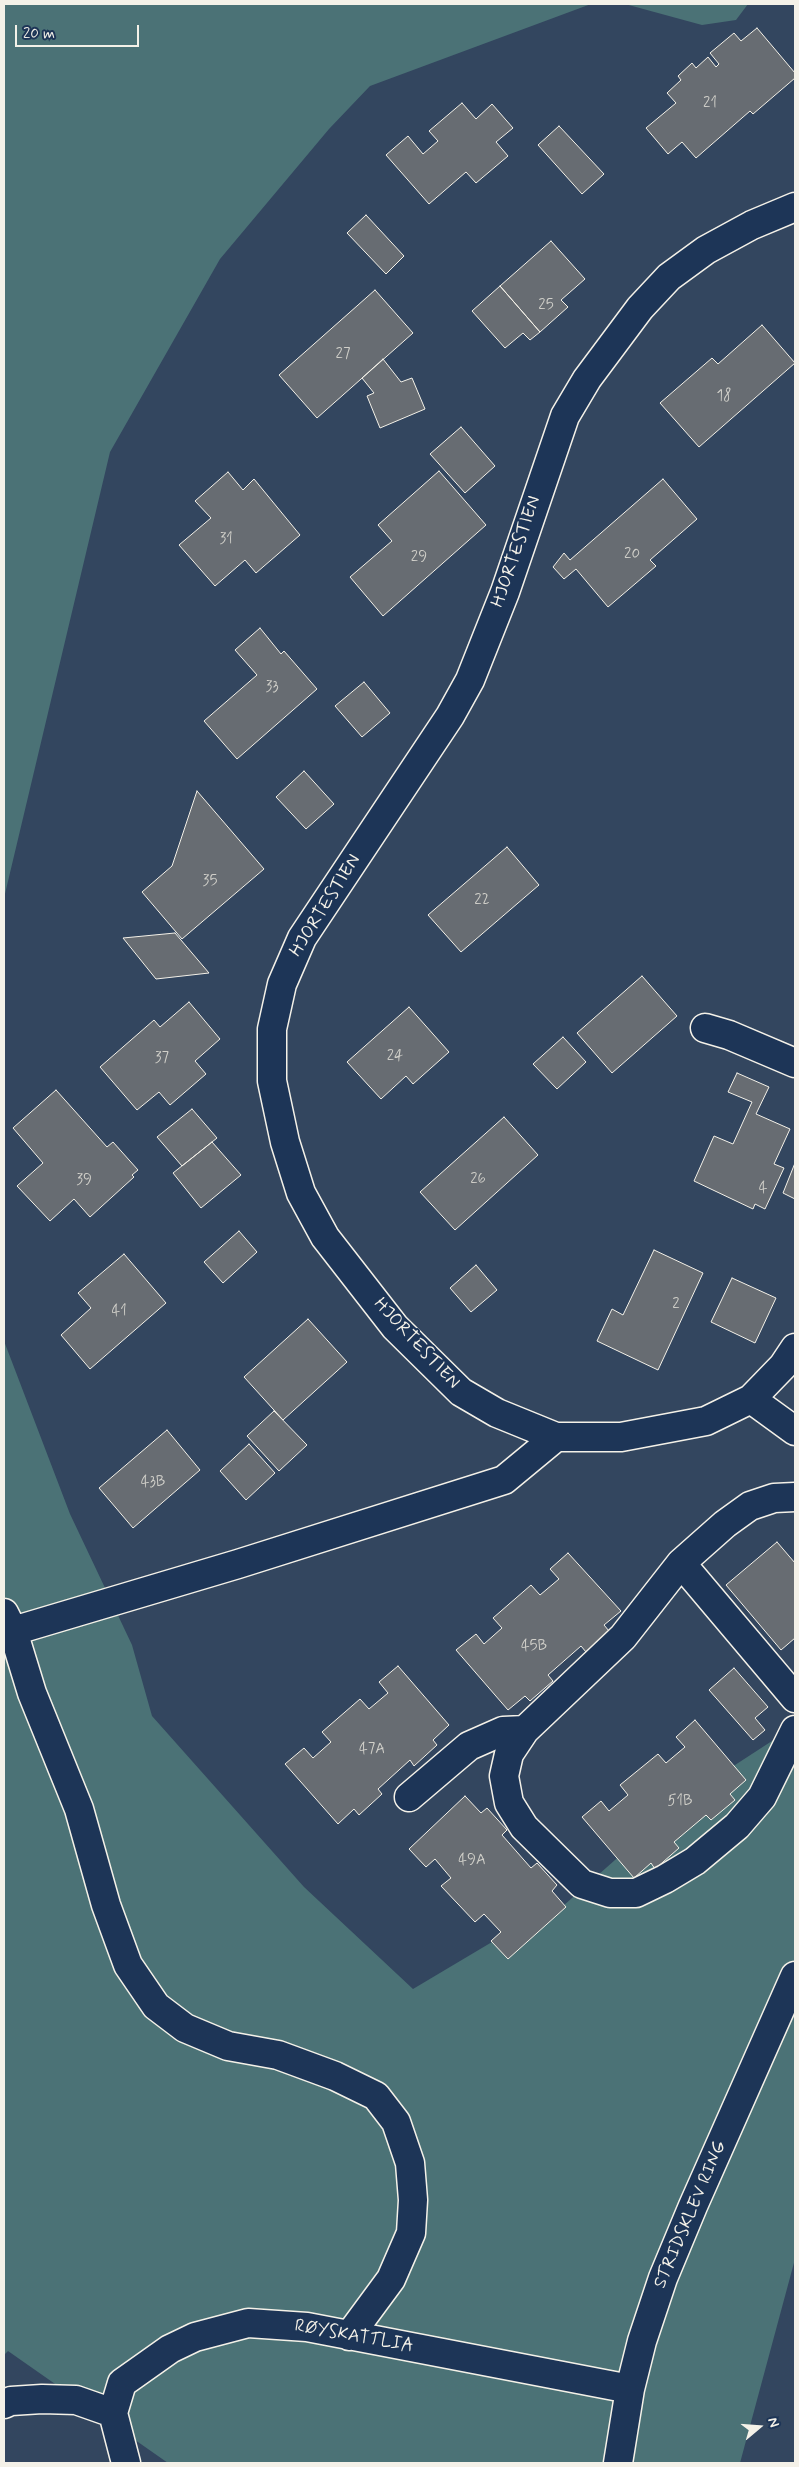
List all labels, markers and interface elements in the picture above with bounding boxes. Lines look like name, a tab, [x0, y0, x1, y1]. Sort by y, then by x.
scale bar	[18, 15, 141, 47]
text: 20 m	[23, 24, 55, 44]
house number: 21	[703, 95, 717, 113]
house number: 25	[538, 297, 554, 315]
house number: 27	[336, 346, 350, 364]
house number: 18	[717, 388, 731, 406]
street label: HJORTESTIEN	[488, 493, 546, 611]
house number: 31	[219, 531, 233, 549]
house number: 20	[624, 546, 640, 564]
house number: 29	[411, 549, 427, 567]
house number: 33	[265, 679, 279, 697]
street label: HJORTESTIEN	[286, 851, 366, 961]
house number: 35	[203, 873, 217, 891]
house number: 22	[474, 892, 490, 910]
house number: 24	[387, 1048, 403, 1066]
house number: 37	[155, 1050, 169, 1068]
house number: 26	[470, 1171, 486, 1189]
house number: 39	[76, 1172, 92, 1190]
house number: 4	[759, 1180, 767, 1198]
street label: HJORTESTIEN	[368, 1294, 464, 1394]
house number: 2	[672, 1296, 680, 1314]
house number: 41	[111, 1303, 127, 1321]
house number: 43B	[141, 1474, 165, 1492]
house number: 45B	[521, 1638, 547, 1656]
house number: 47A	[359, 1741, 385, 1759]
house number: 51B	[668, 1793, 692, 1811]
house number: 49A	[458, 1852, 486, 1870]
street label: STRIDSKLEV RING	[650, 2138, 732, 2292]
street label: RØYSKATTLIA	[293, 2316, 415, 2358]
north arrow	[734, 2402, 784, 2452]
text: N	[763, 2415, 783, 2430]

